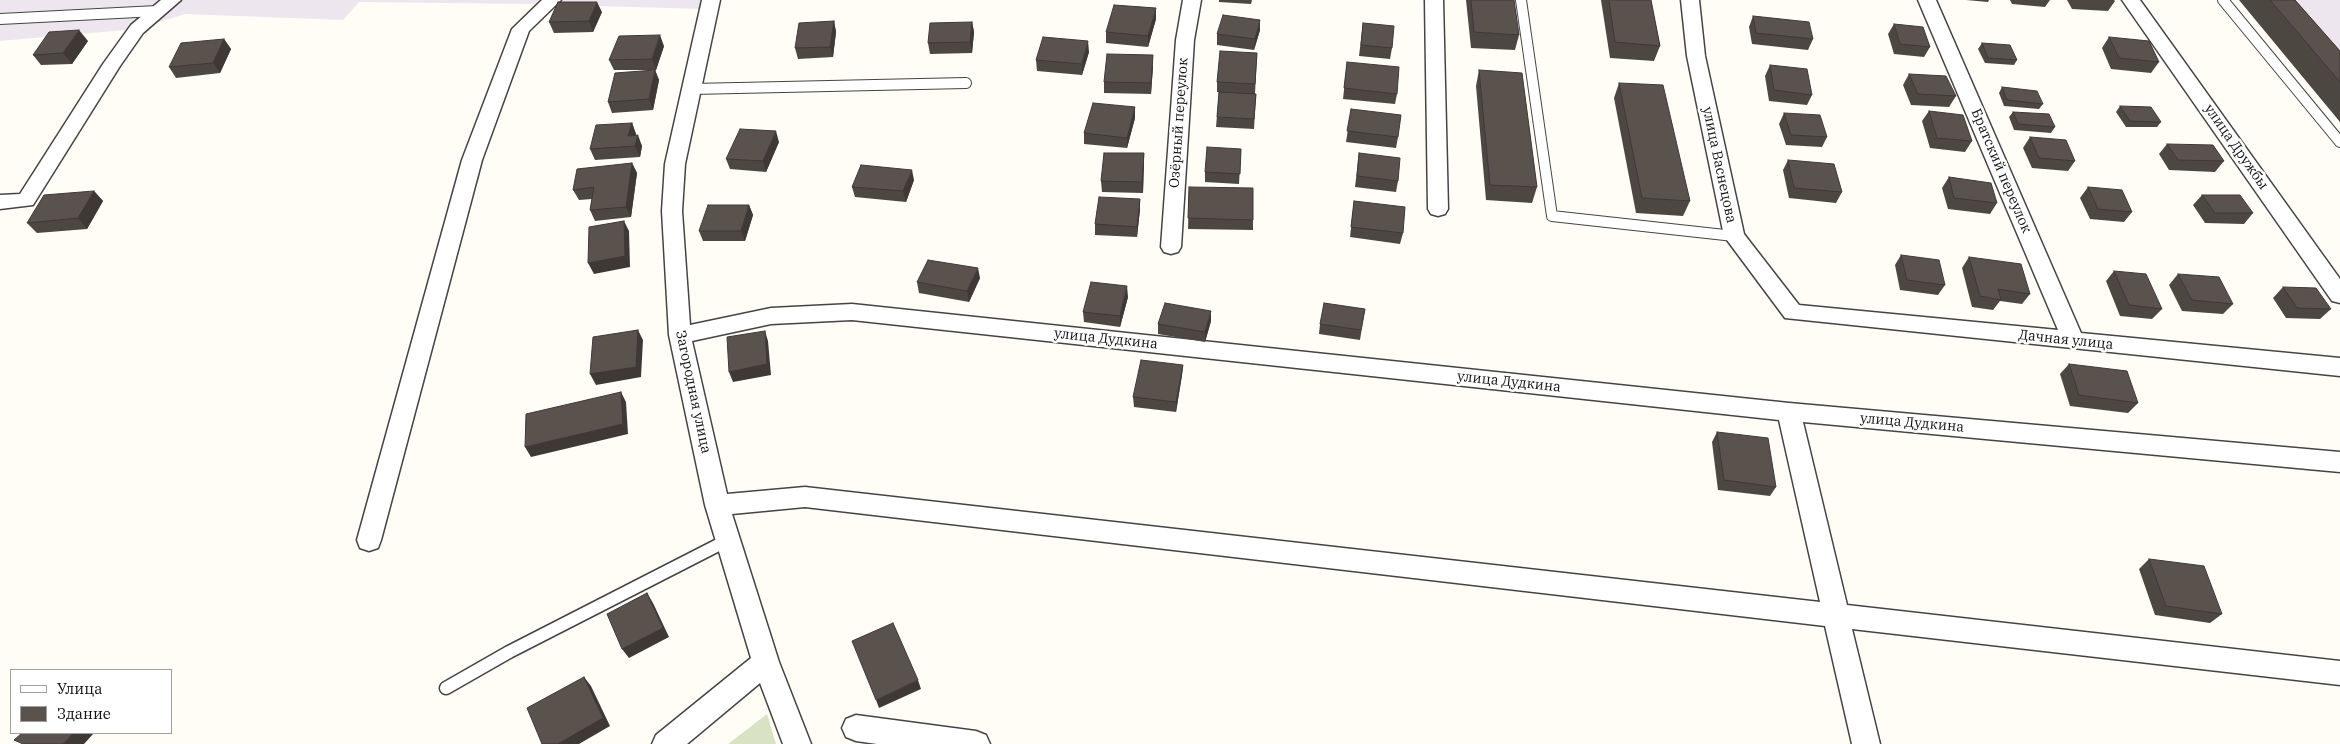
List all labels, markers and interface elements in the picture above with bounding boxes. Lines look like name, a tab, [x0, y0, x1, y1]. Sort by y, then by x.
street label: Озёрный переулок	[1166, 57, 1192, 189]
street label: улица Дружбы	[2200, 101, 2272, 193]
street label: улица Васнецова	[1698, 105, 1740, 225]
street label: Братский переулок	[1967, 106, 2035, 236]
street label: улица Дудкина	[1053, 325, 1159, 353]
street label: Дачная улица	[2018, 327, 2114, 353]
street label: Загородная улица	[672, 329, 714, 455]
street label: улица Дудкина	[1456, 368, 1562, 396]
street label: улица Дудкина	[1859, 410, 1965, 436]
legend	[10, 669, 172, 734]
text: Улица	[57, 679, 102, 698]
text: Здание	[57, 704, 111, 723]

